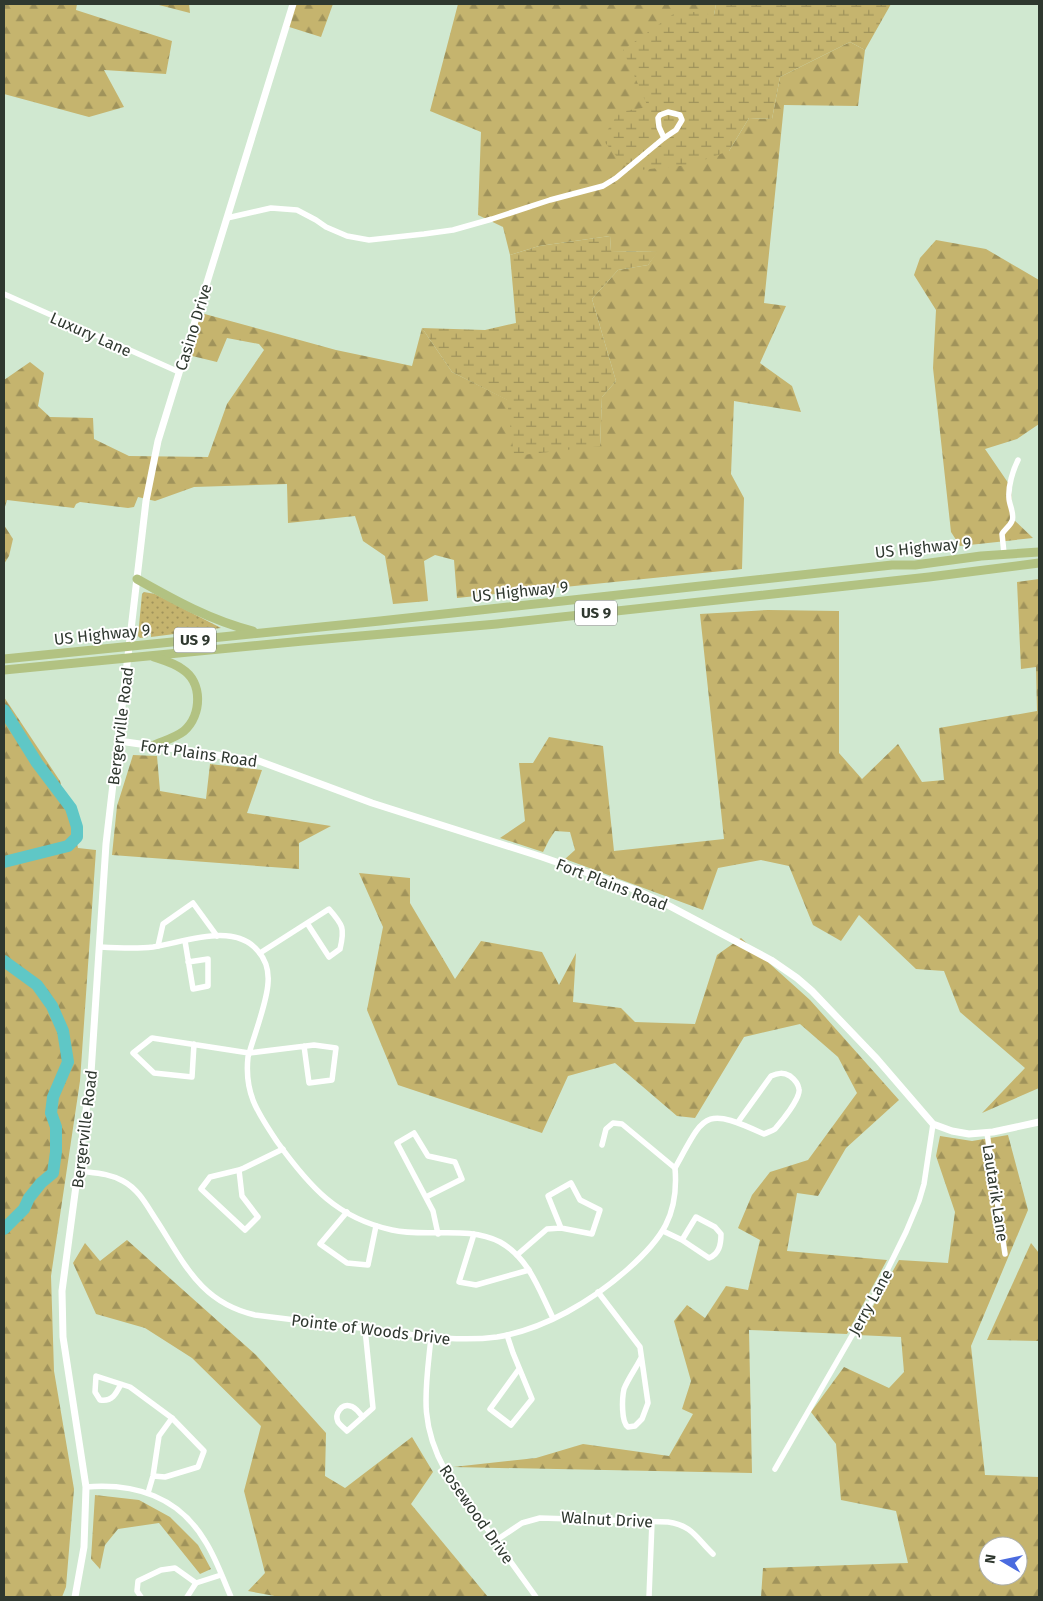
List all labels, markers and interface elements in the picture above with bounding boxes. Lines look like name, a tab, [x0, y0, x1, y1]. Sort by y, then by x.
street label: Casino Drive	[171, 281, 216, 373]
street label: Luxury Lane	[47, 308, 134, 361]
street label: US Highway 9	[874, 533, 972, 562]
street label: US Highway 9	[471, 577, 569, 606]
road number: US 9	[575, 600, 617, 626]
street label: US Highway 9	[53, 620, 151, 649]
road number: US 9	[174, 628, 216, 652]
street label: Bergerville Road	[104, 666, 137, 786]
street label: Fort Plains Road	[139, 736, 259, 771]
street label: Fort Plains Road	[553, 854, 670, 914]
street label: Bergerville Road	[68, 1069, 101, 1189]
street label: Lautarik Lane	[978, 1143, 1013, 1243]
street label: Jerry Lane	[845, 1266, 896, 1339]
street label: Pointe of Woods Drive	[290, 1310, 452, 1349]
street label: Rosewood Drive	[435, 1461, 518, 1567]
street label: Walnut Drive	[560, 1508, 654, 1531]
north arrow	[978, 1536, 1028, 1586]
text: N	[982, 1553, 1000, 1565]

